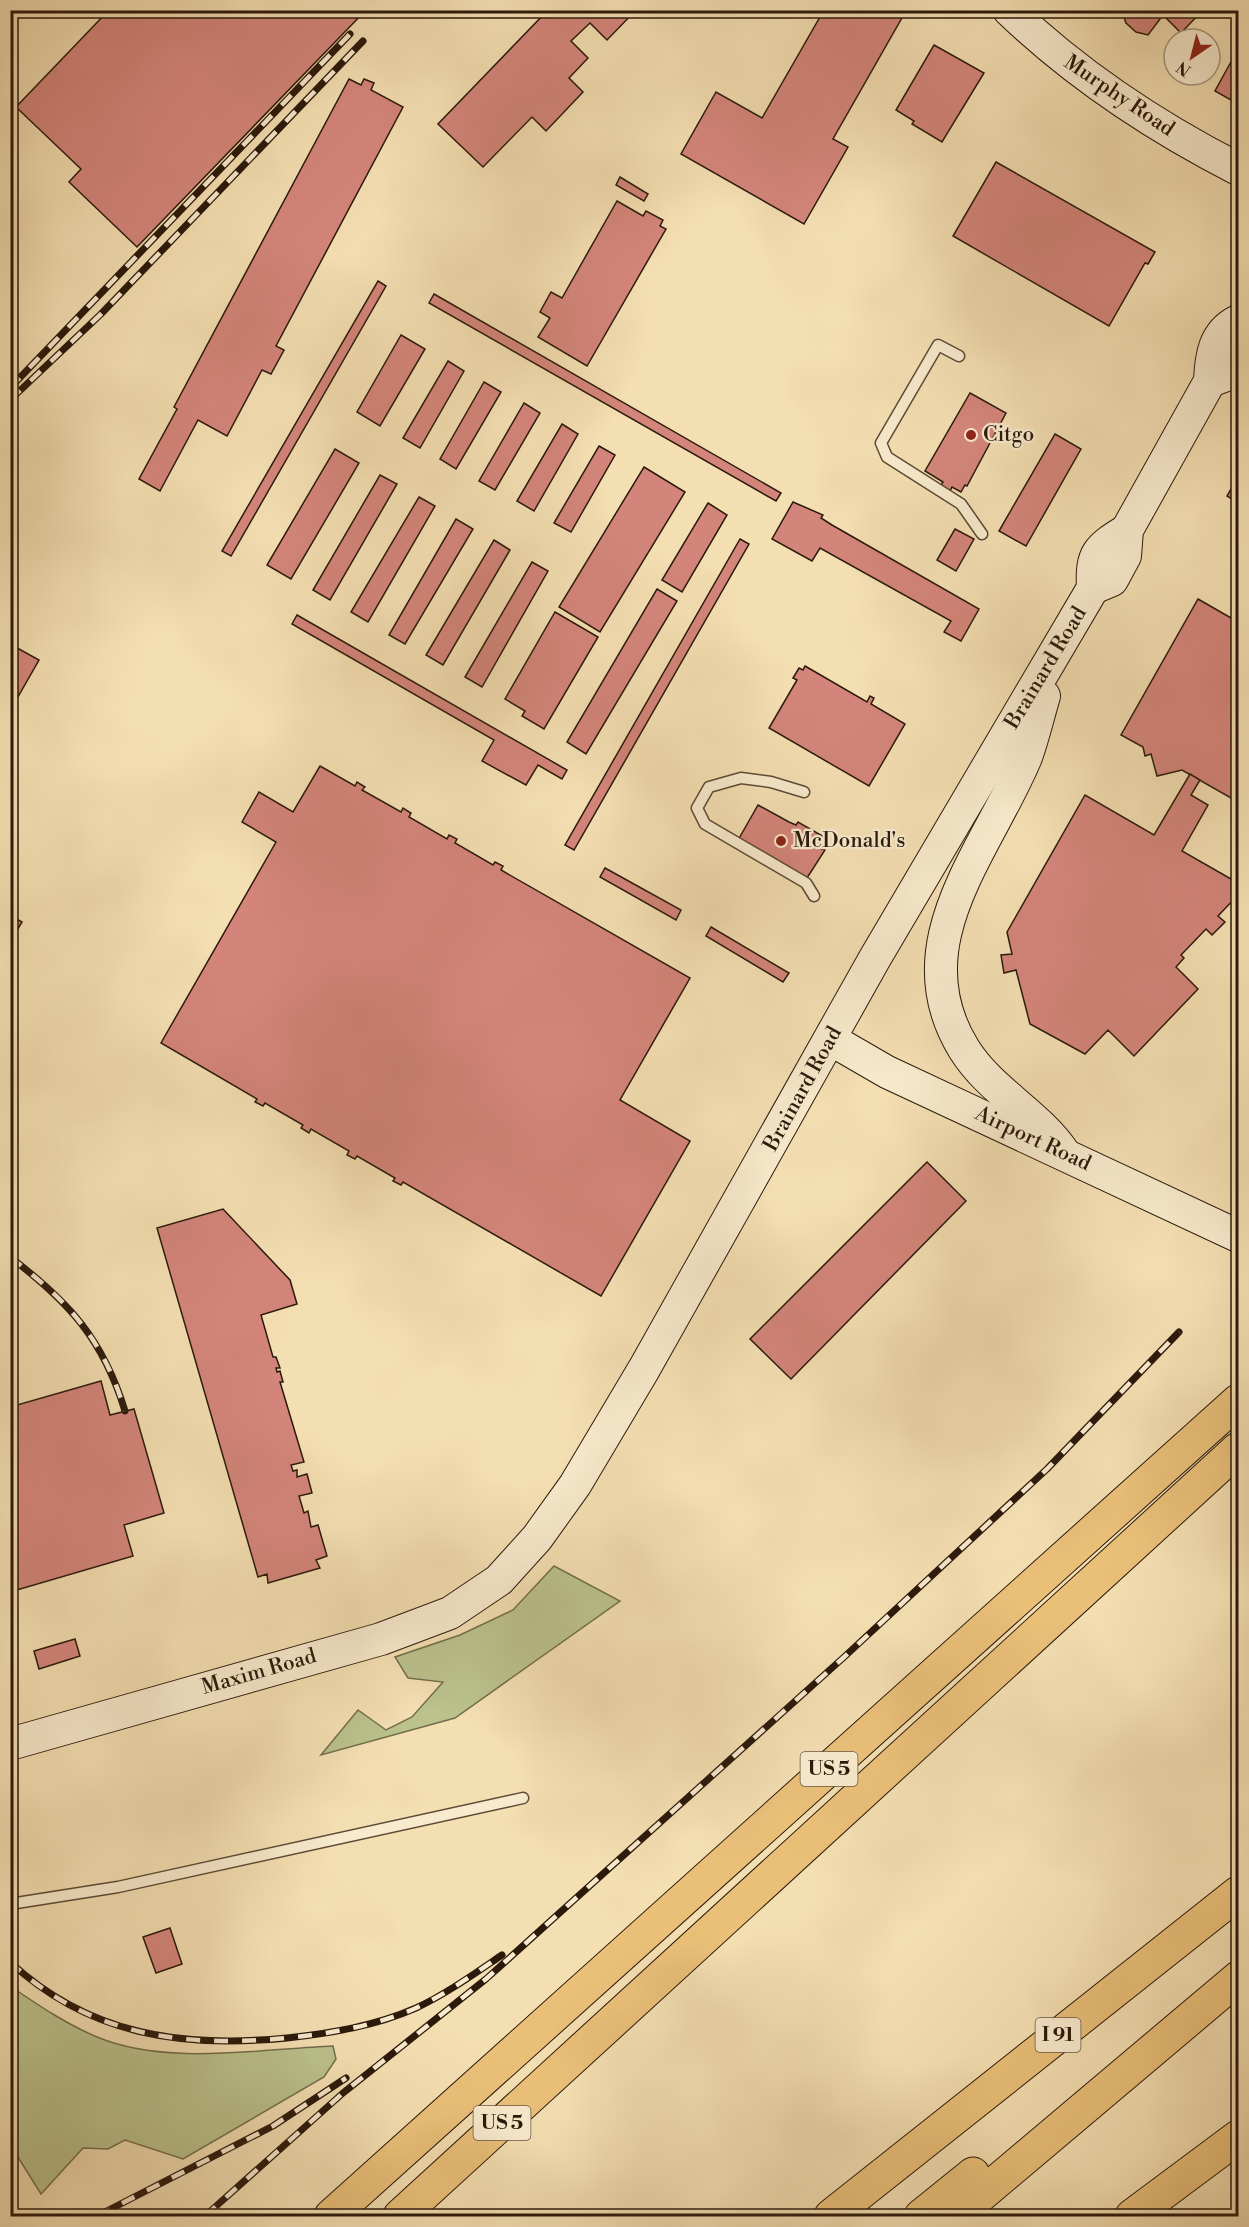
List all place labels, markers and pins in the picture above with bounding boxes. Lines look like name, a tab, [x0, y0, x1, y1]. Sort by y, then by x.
place label: Citgo	[983, 422, 1034, 448]
marker: Citgo	[964, 428, 978, 442]
place label: McDonald's	[793, 828, 905, 854]
marker: McDonald's	[774, 834, 788, 848]

